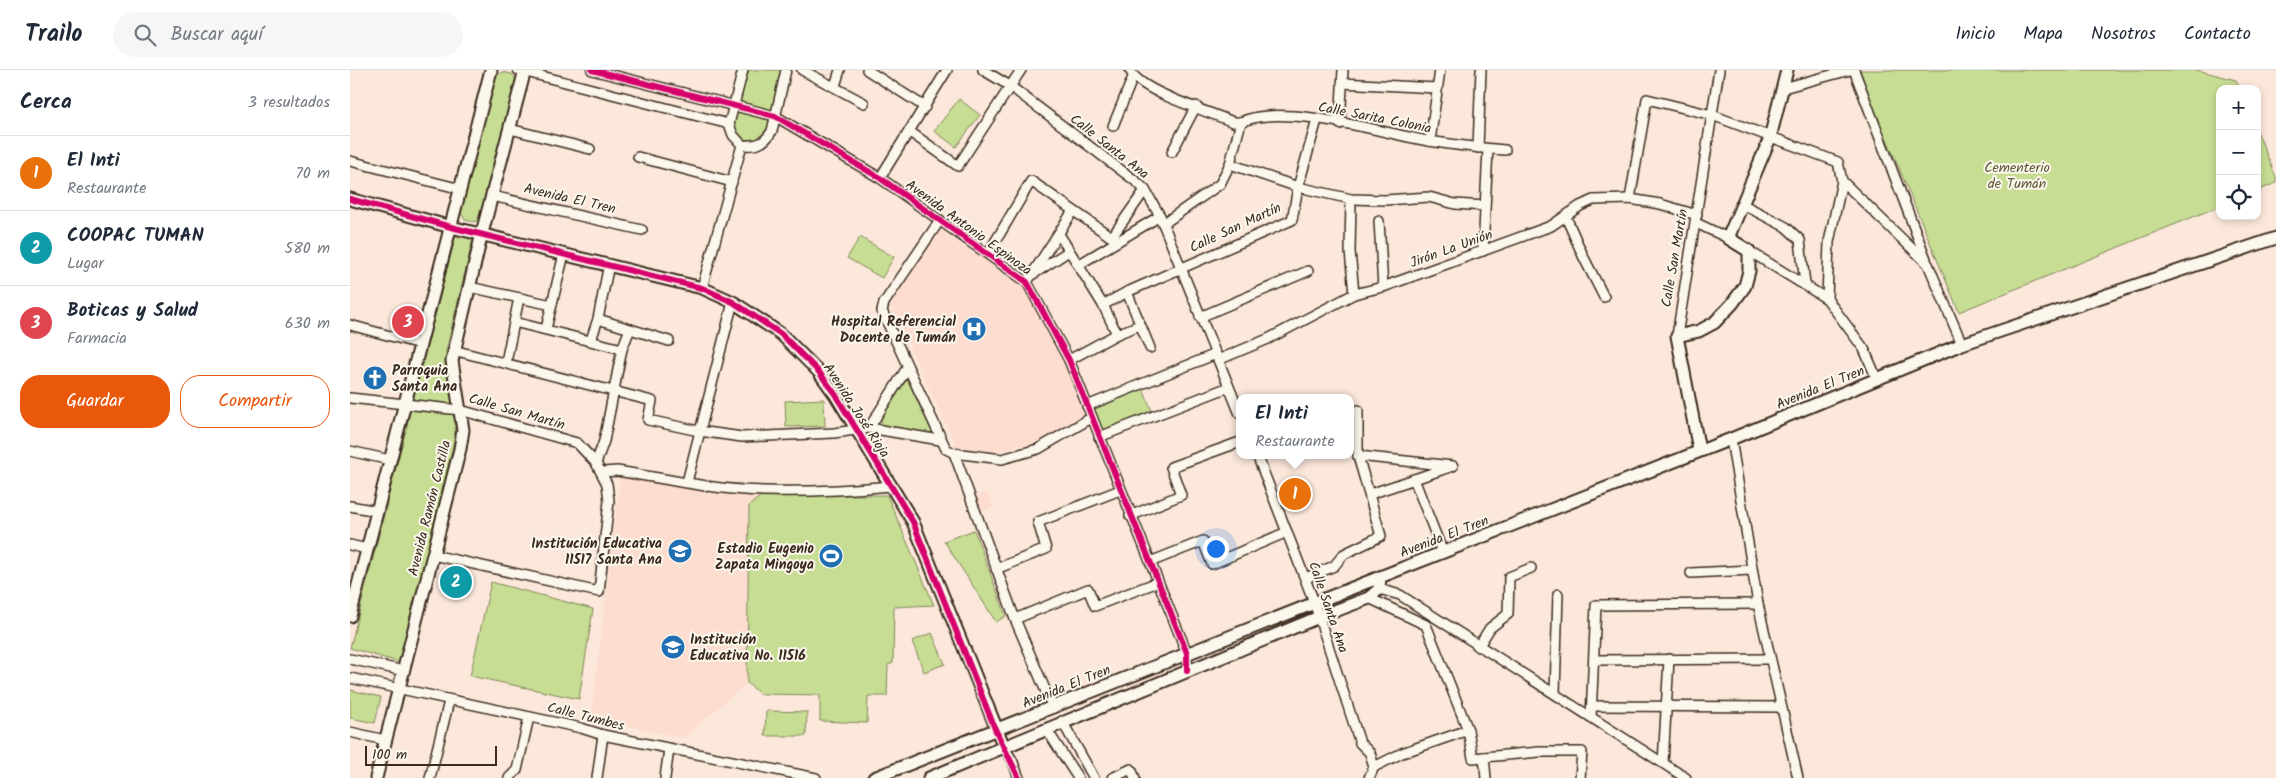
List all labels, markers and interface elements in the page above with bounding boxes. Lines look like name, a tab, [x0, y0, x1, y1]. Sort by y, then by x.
search box	[113, 12, 463, 57]
text: Trailo	[25, 15, 83, 54]
text: Buscar aquí	[171, 20, 263, 50]
text: Inicio	[1955, 20, 1995, 49]
text: Mapa	[2023, 20, 2063, 49]
text: Nosotros	[2091, 20, 2156, 49]
text: Contacto	[2184, 20, 2251, 49]
icon: search	[131, 21, 159, 49]
map controls	[2216, 85, 2261, 220]
button: +	[2216, 85, 2261, 130]
text: Cerca	[20, 86, 72, 119]
text: 3 resultados	[248, 90, 330, 115]
street label: Calle Sarita Colonia	[1316, 96, 1433, 140]
street label: Calle Santa Ana	[1065, 109, 1154, 185]
button: −	[2216, 130, 2261, 175]
text: El Inti	[67, 146, 120, 176]
park label: Cementerio de Tumán	[1984, 157, 2050, 195]
text: 1	[34, 161, 38, 186]
text: 70 m	[295, 161, 330, 186]
street label: Avenida Antonio Espinoza	[901, 174, 1036, 281]
button: locate	[2216, 175, 2261, 220]
text: Restaurante	[67, 176, 146, 201]
street label: Avenida El Tren	[522, 178, 618, 220]
street label: Calle San Martín	[1186, 197, 1285, 259]
street label: Calle San Martín	[1656, 207, 1694, 309]
text: COOPAC TUMAN	[67, 221, 204, 251]
street label: Jirón La Unión	[1407, 224, 1496, 274]
text: 2	[31, 236, 41, 261]
text: 580 m	[285, 236, 330, 261]
text: Lugar	[67, 251, 104, 276]
text: Boticas y Salud	[67, 296, 198, 326]
pin: 3	[392, 303, 424, 341]
text: 3	[32, 311, 40, 336]
text: 630 m	[285, 311, 330, 336]
place label: Hospital Referencial Docente de Tumán	[831, 311, 956, 349]
hospital icon: Hospital Referencial Docente de Tumán	[961, 316, 987, 342]
text: Farmacia	[67, 326, 127, 351]
street label: Avenida José Rioja	[817, 359, 895, 462]
place label: Parroquia Santa Ana	[392, 360, 457, 398]
street label: Avenida El Tren	[1773, 360, 1868, 416]
church icon: Parroquia Santa Ana	[362, 365, 388, 391]
button: Guardar	[20, 375, 170, 428]
button: Compartir	[180, 375, 330, 428]
street label: Calle San Martín	[466, 388, 567, 436]
popup	[1236, 394, 1354, 459]
text: El Inti	[1255, 399, 1308, 429]
text: Restaurante	[1255, 429, 1335, 454]
street label: Avenida Ramón Castilla	[402, 438, 457, 578]
pin: 1	[1279, 475, 1311, 513]
street label: Avenida El Tren	[1397, 510, 1492, 564]
place label: Institución Educativa 11517 Santa Ana	[531, 533, 662, 571]
your location	[1203, 536, 1229, 562]
school or university icon: Institución Educativa 11517 Santa Ana	[667, 538, 693, 564]
place label: Estadio Eugenio Zapata Mingoya	[715, 538, 815, 576]
sports icon: Estadio Eugenio Zapata Mingoya	[818, 543, 844, 569]
street label: Calle Santa Ana	[1302, 559, 1354, 656]
pin: 2	[440, 563, 472, 601]
place label: Institución Educativa No. 11516	[690, 629, 806, 667]
school or university icon: Institución Educativa No. 11516	[660, 634, 686, 660]
street label: Avenida El Tren	[1019, 659, 1114, 715]
street label: Calle Tumbes	[545, 697, 627, 737]
scale bar	[365, 743, 498, 766]
text: 100 m	[372, 744, 407, 766]

